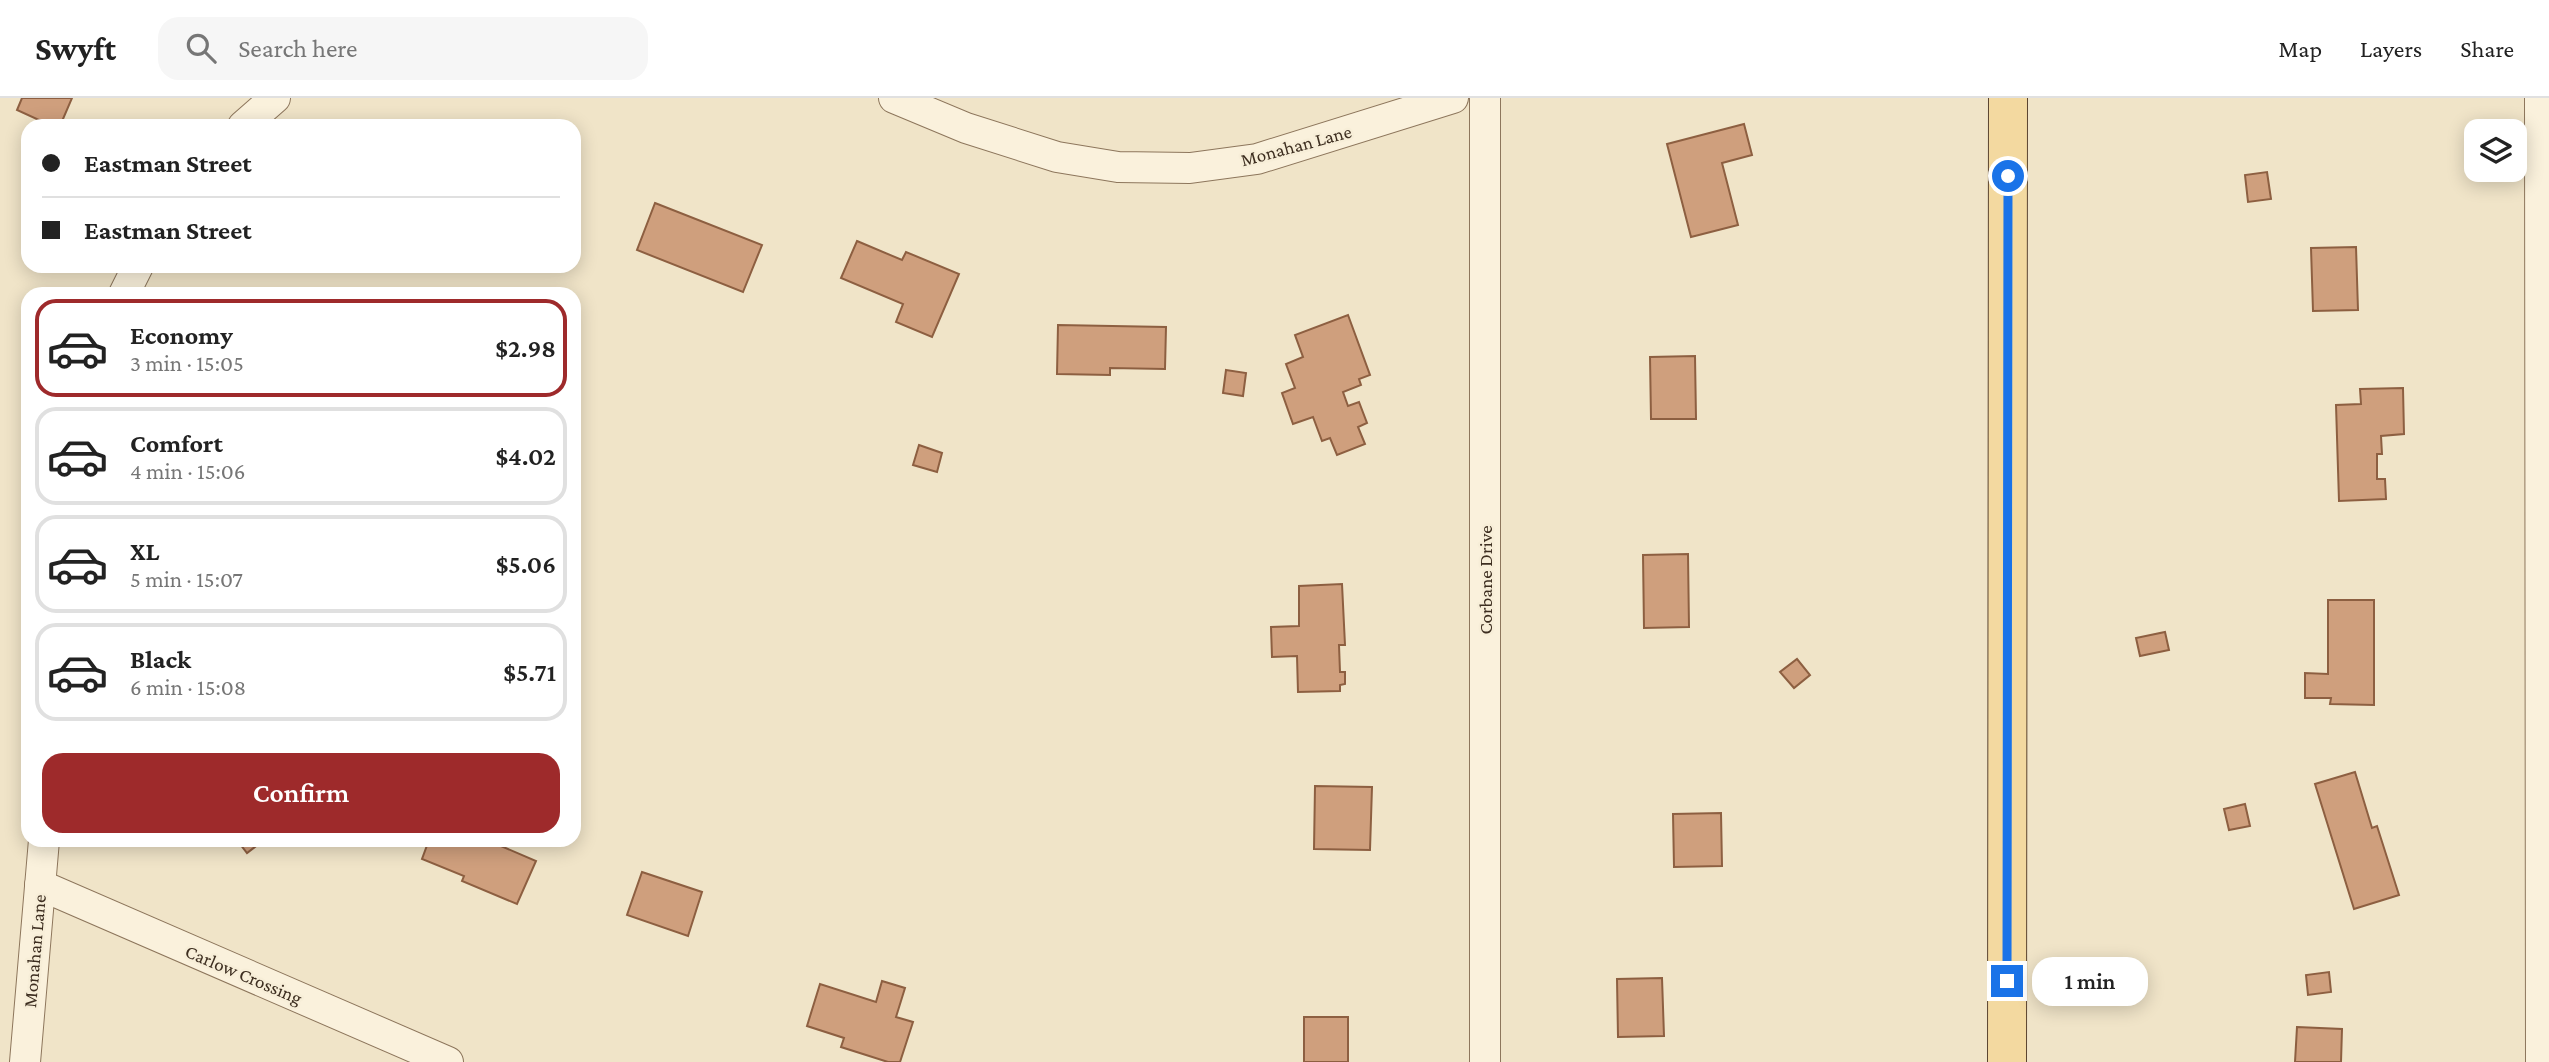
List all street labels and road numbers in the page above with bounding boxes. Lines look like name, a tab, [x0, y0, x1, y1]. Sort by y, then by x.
street label: Monahan Lane	[1238, 121, 1354, 170]
street label: Corbane Drive	[1475, 525, 1496, 635]
street label: Monahan Lane	[19, 893, 50, 1009]
street label: Carlow Crossing	[182, 940, 305, 1008]

